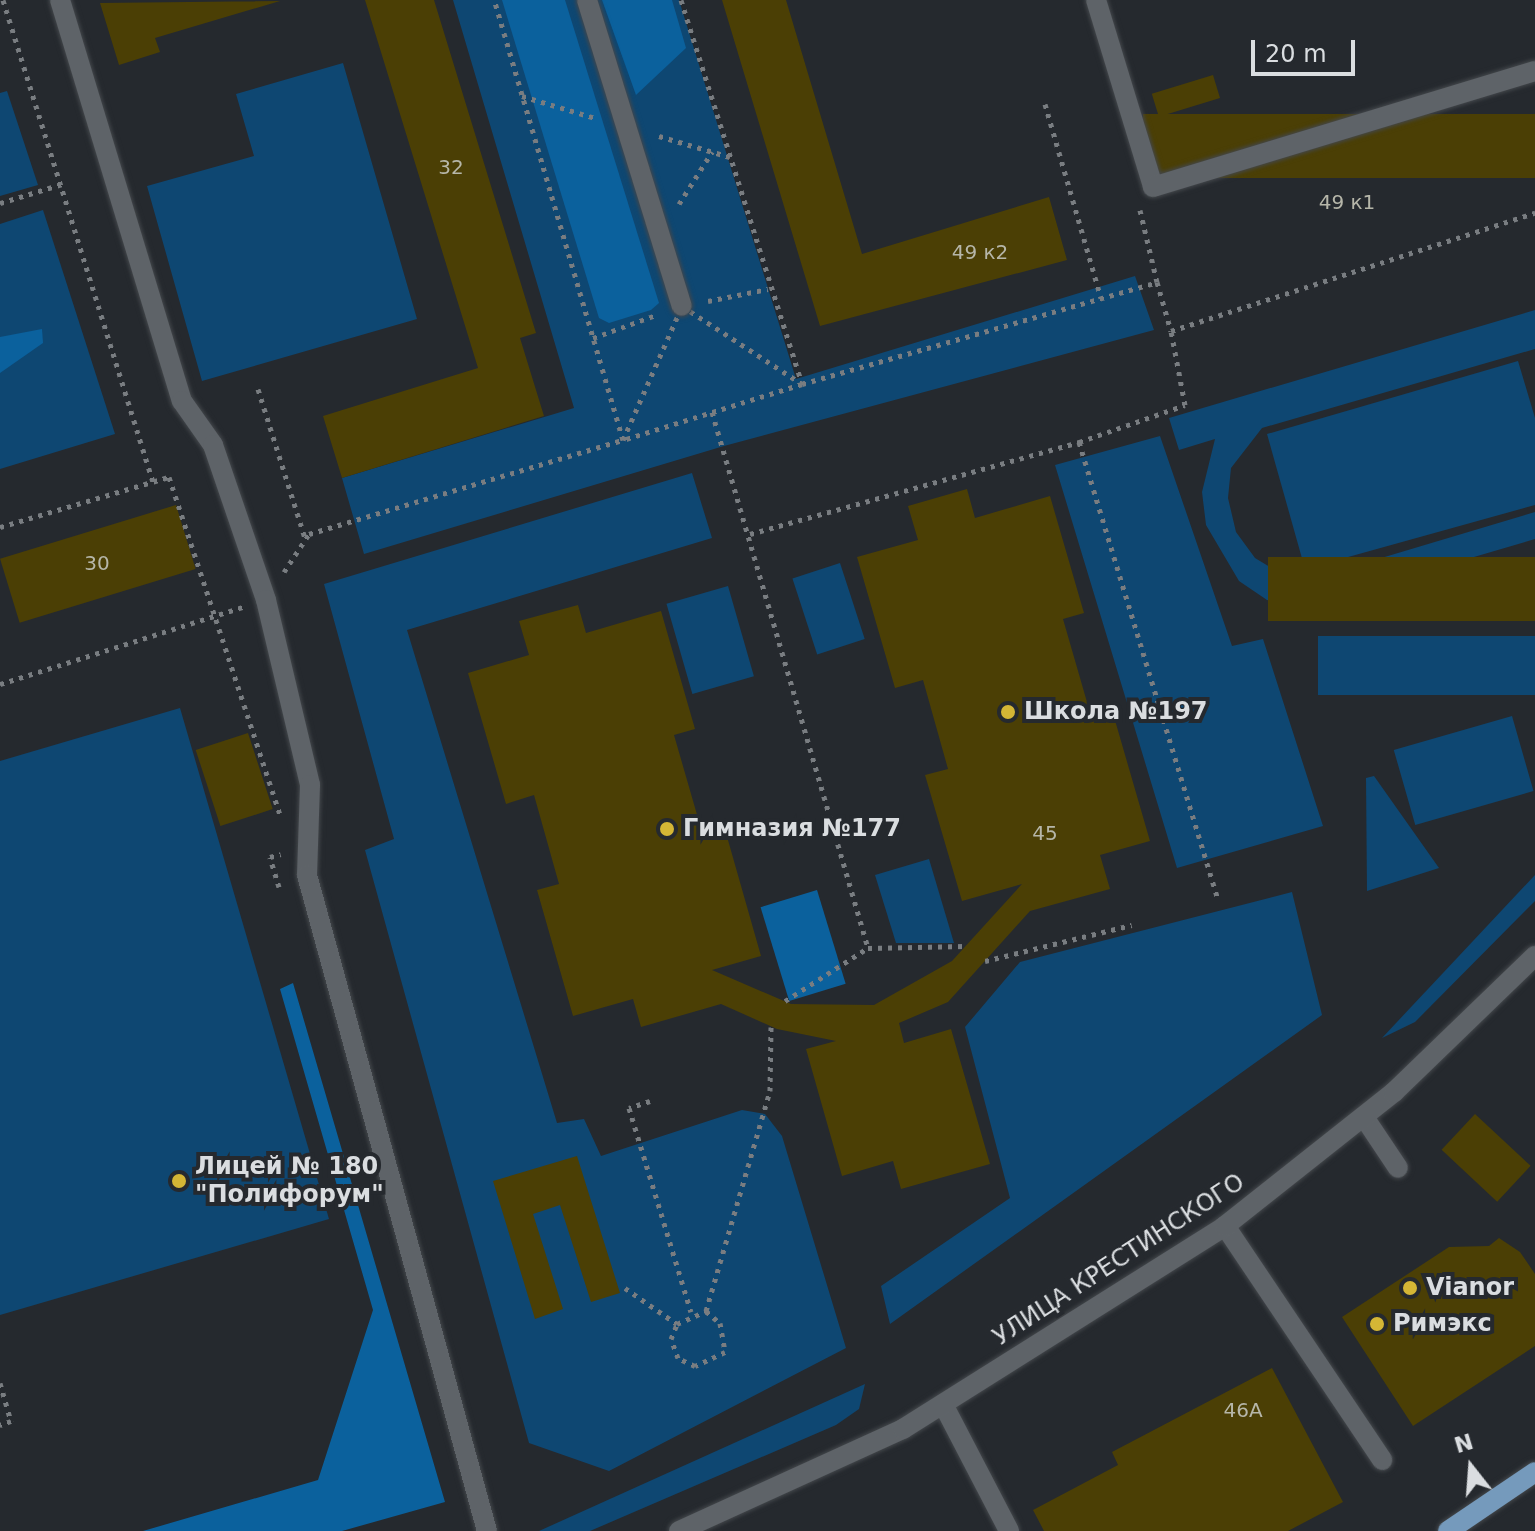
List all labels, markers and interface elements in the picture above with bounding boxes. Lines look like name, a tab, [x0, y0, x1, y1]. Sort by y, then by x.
scale bar	[1255, 24, 1359, 74]
text: 20 m	[1265, 40, 1327, 68]
house number: 32	[438, 155, 464, 179]
house number: 49 к1	[1319, 190, 1375, 214]
house number: 49 к2	[952, 240, 1008, 264]
house number: 30	[84, 551, 110, 575]
place label: Школа №197	[1024, 698, 1208, 726]
marker: Школа №197	[999, 703, 1017, 721]
place label: Гимназия №177	[683, 815, 901, 843]
marker: Гимназия №177	[658, 820, 676, 838]
house number: 45	[1032, 821, 1058, 845]
place label: Лицей № 180 "Полифорум"	[195, 1153, 384, 1209]
street label: УЛИЦА КРЕСТИНСКОГО	[988, 1168, 1250, 1352]
marker: Лицей № 180 "Полифорум"	[170, 1172, 188, 1190]
place label: Vianor	[1426, 1274, 1514, 1302]
marker: Vianor	[1401, 1279, 1419, 1297]
place label: Римэкс	[1393, 1310, 1492, 1338]
marker: Римэкс	[1368, 1315, 1386, 1333]
house number: 46А	[1223, 1398, 1263, 1422]
north arrow	[1431, 1427, 1511, 1507]
text: N	[1451, 1429, 1476, 1458]

